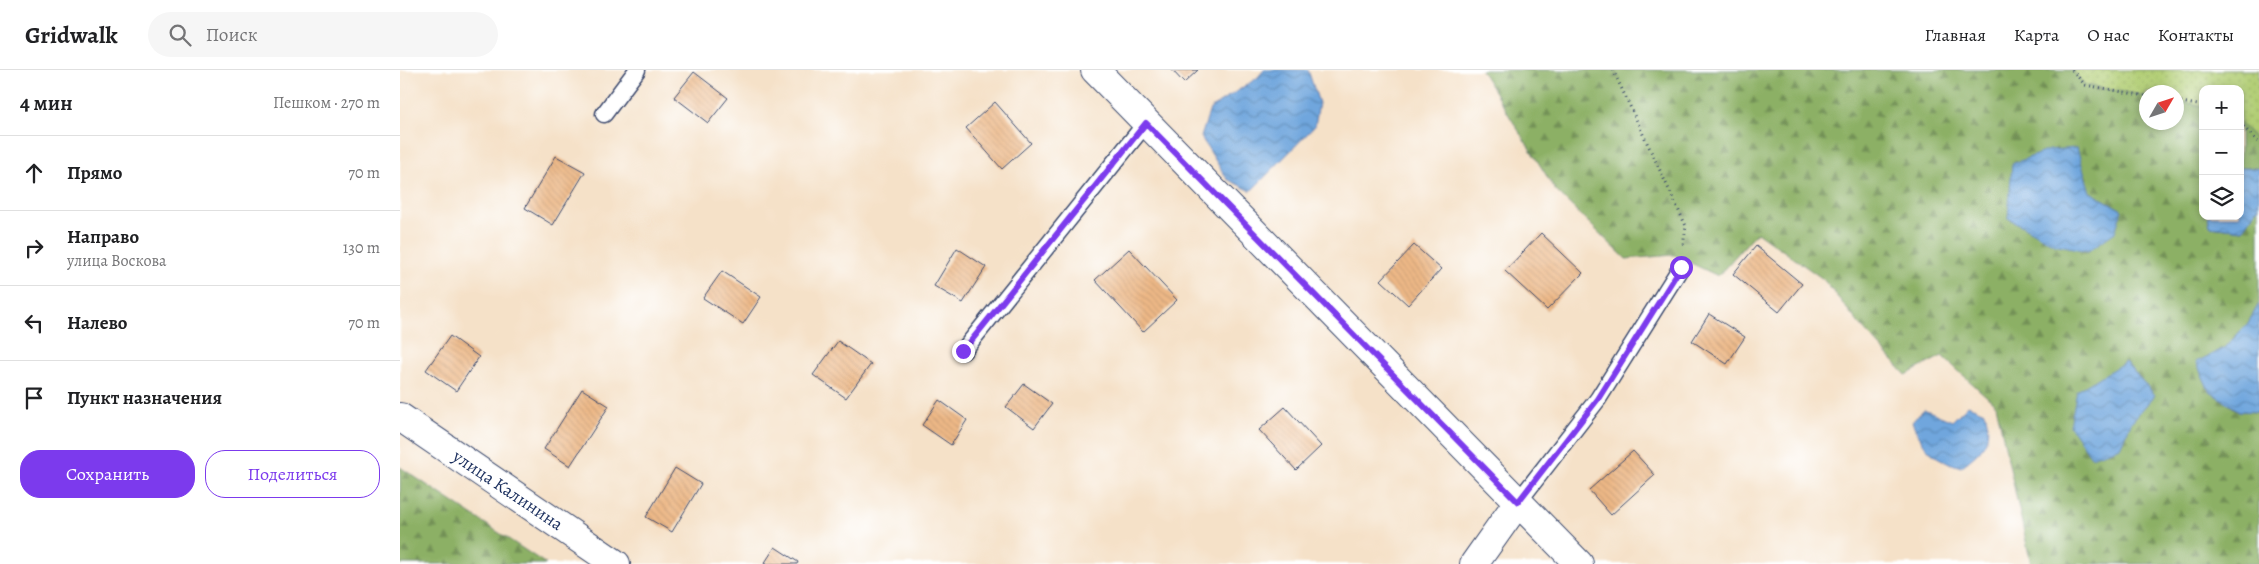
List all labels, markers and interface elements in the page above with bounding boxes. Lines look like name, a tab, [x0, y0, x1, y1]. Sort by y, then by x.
search box	[148, 12, 498, 57]
text: Gridwalk	[25, 19, 118, 51]
icon: search	[166, 21, 194, 49]
text: Поиск	[206, 22, 258, 48]
text: Главная	[1925, 23, 1986, 47]
text: Карта	[2014, 23, 2059, 47]
text: О нас	[2087, 23, 2130, 47]
text: Контакты	[2158, 23, 2234, 47]
north arrow	[2139, 85, 2184, 130]
map controls	[2199, 85, 2244, 220]
button: +	[2199, 85, 2244, 130]
text: 4 мин	[20, 89, 73, 117]
text: Пешком · 270 m	[273, 92, 380, 114]
button: −	[2199, 130, 2244, 175]
icon: ahead	[20, 159, 48, 187]
text: Прямо	[67, 160, 122, 186]
text: 70 m	[348, 162, 380, 184]
button: layers	[2199, 175, 2244, 220]
text: Направо	[67, 224, 139, 250]
icon: right	[20, 234, 48, 262]
text: 130 m	[343, 237, 380, 259]
text: улица Воскова	[67, 250, 167, 272]
route start	[1670, 256, 1693, 279]
icon: left	[20, 309, 48, 337]
text: Налево	[67, 310, 127, 336]
text: 70 m	[348, 312, 380, 334]
route end	[952, 340, 975, 363]
icon: arrive	[20, 384, 48, 412]
text: Пункт назначения	[67, 385, 222, 411]
street label: улица Калинина	[447, 444, 569, 536]
button: Сохранить	[20, 450, 195, 498]
button: Поделиться	[205, 450, 380, 498]

